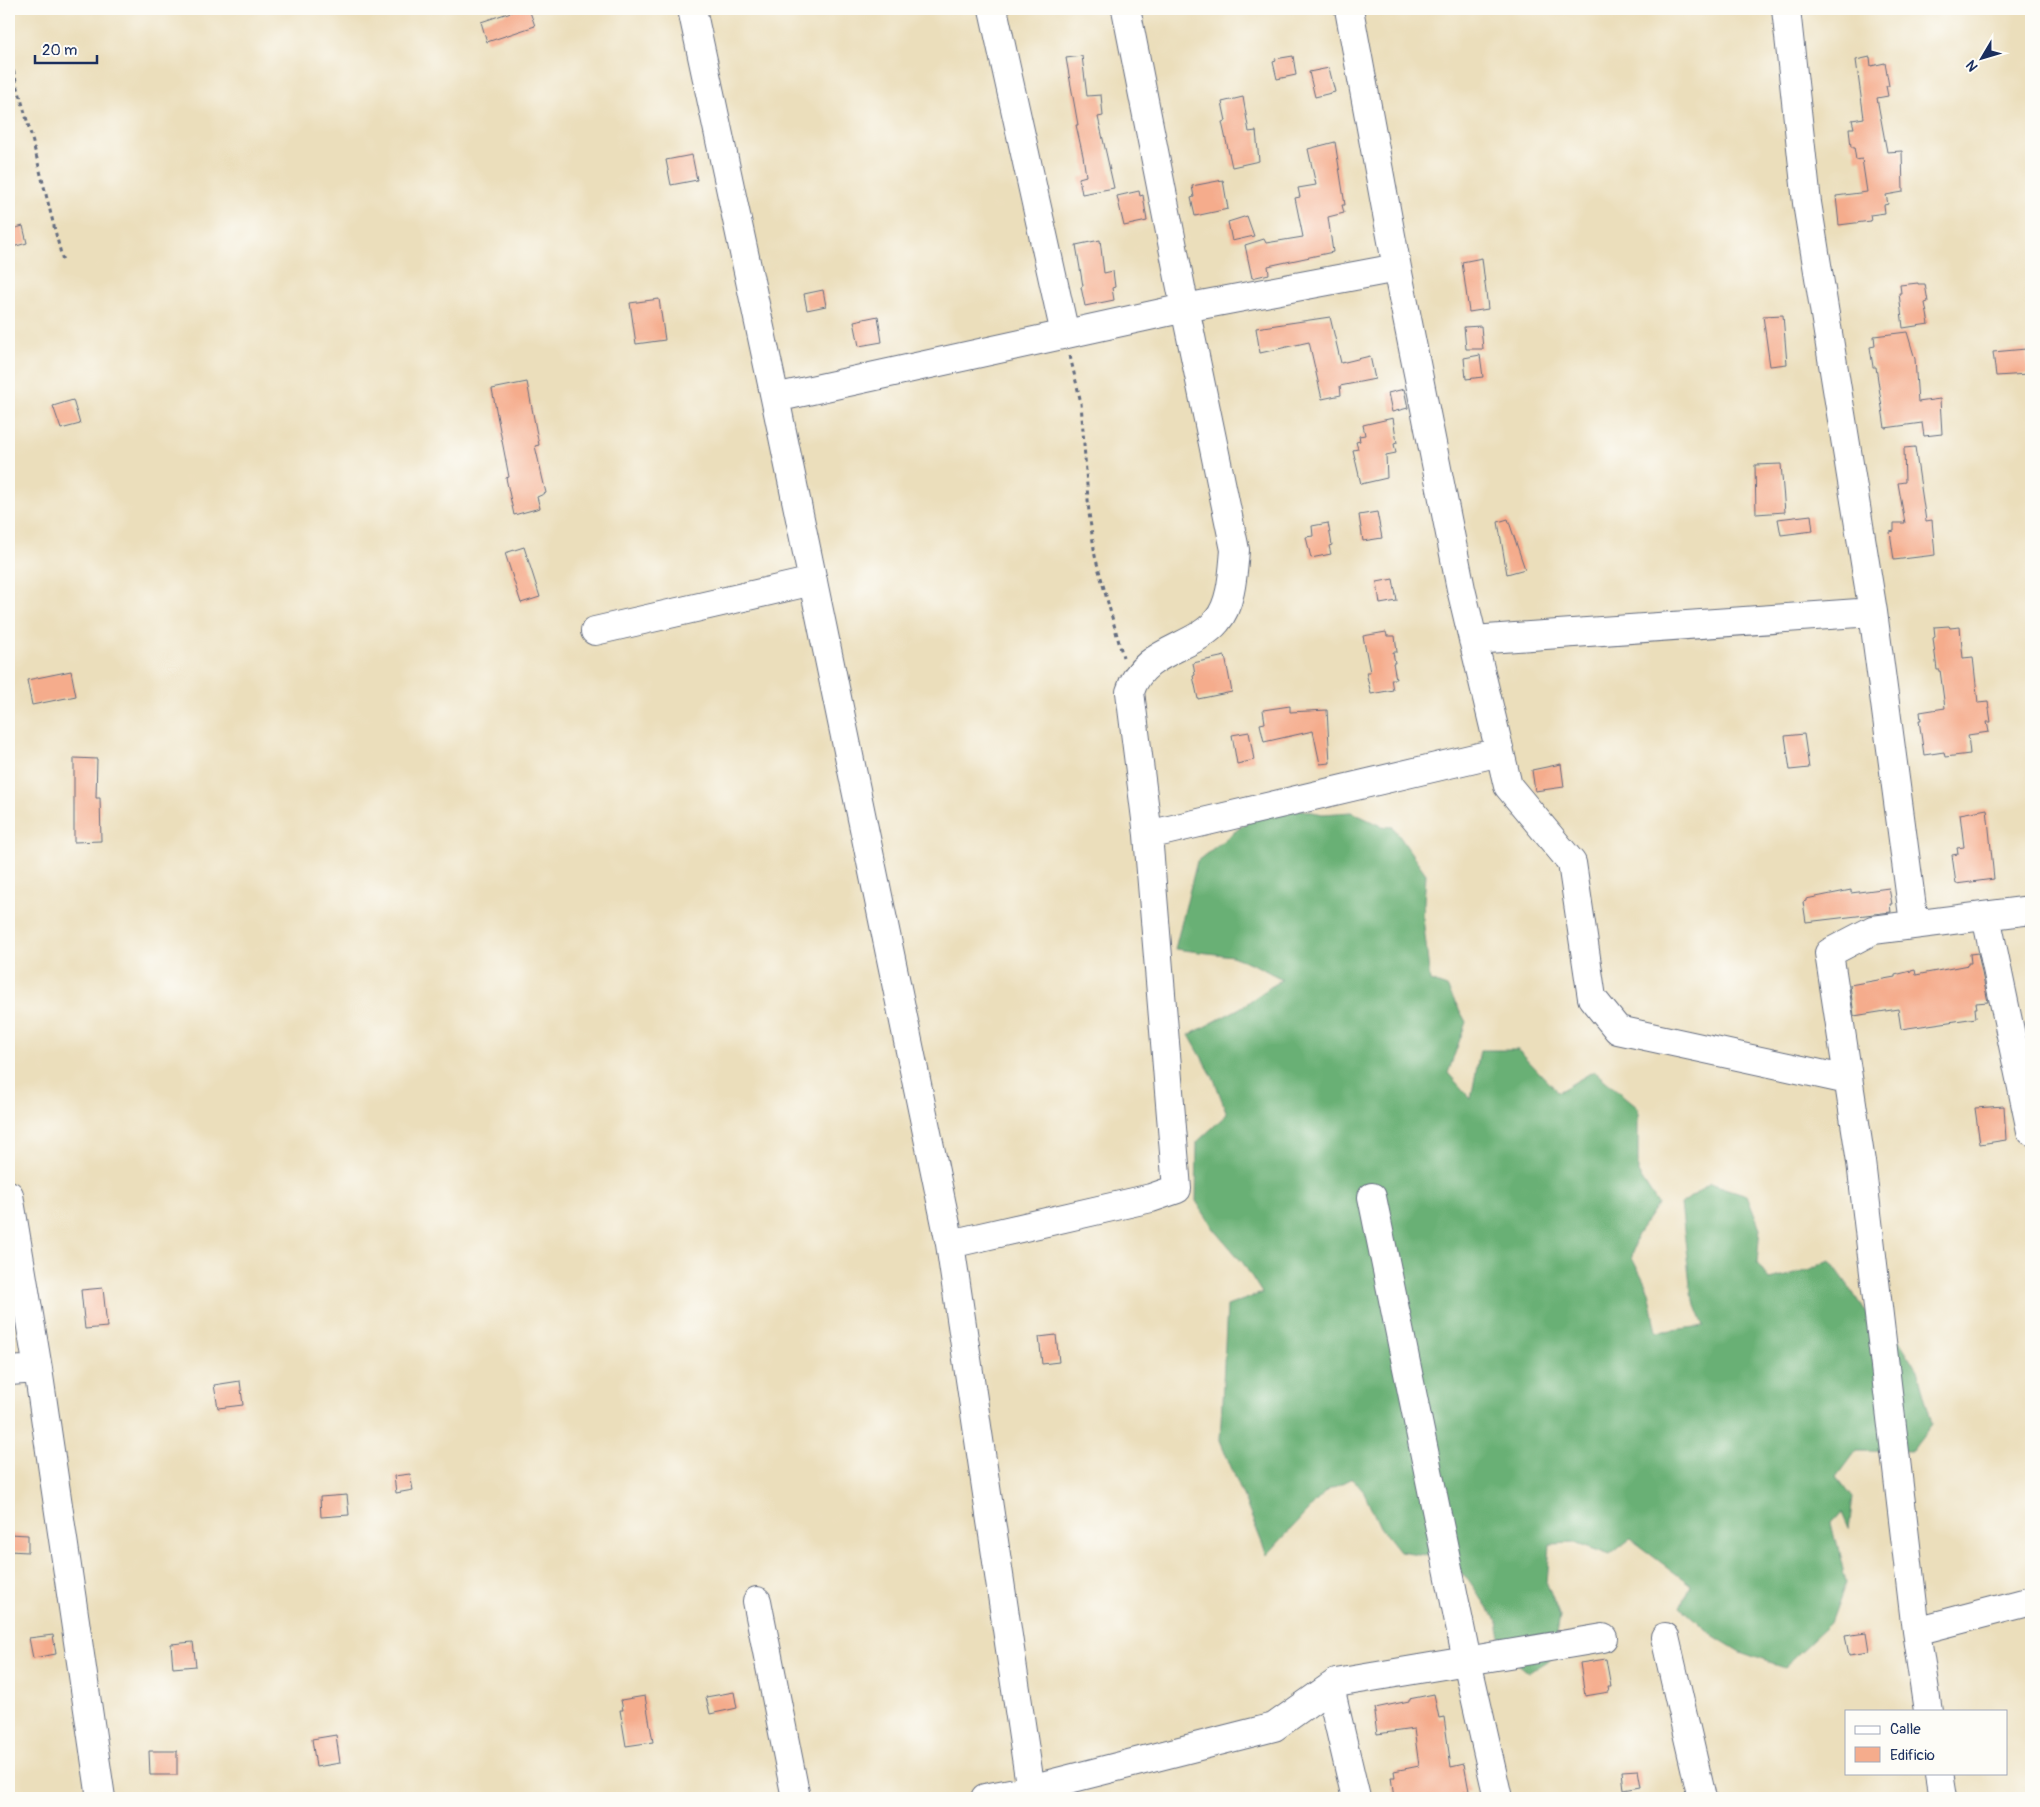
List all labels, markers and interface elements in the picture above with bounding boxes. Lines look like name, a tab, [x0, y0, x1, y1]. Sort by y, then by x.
scale bar	[35, 32, 98, 64]
north arrow	[1958, 32, 2008, 82]
text: 20 m	[42, 41, 77, 60]
text: N	[1963, 57, 1982, 75]
legend	[1845, 1710, 2008, 1774]
text: Calle	[1890, 1720, 1921, 1739]
text: Edificio	[1890, 1746, 1935, 1765]

